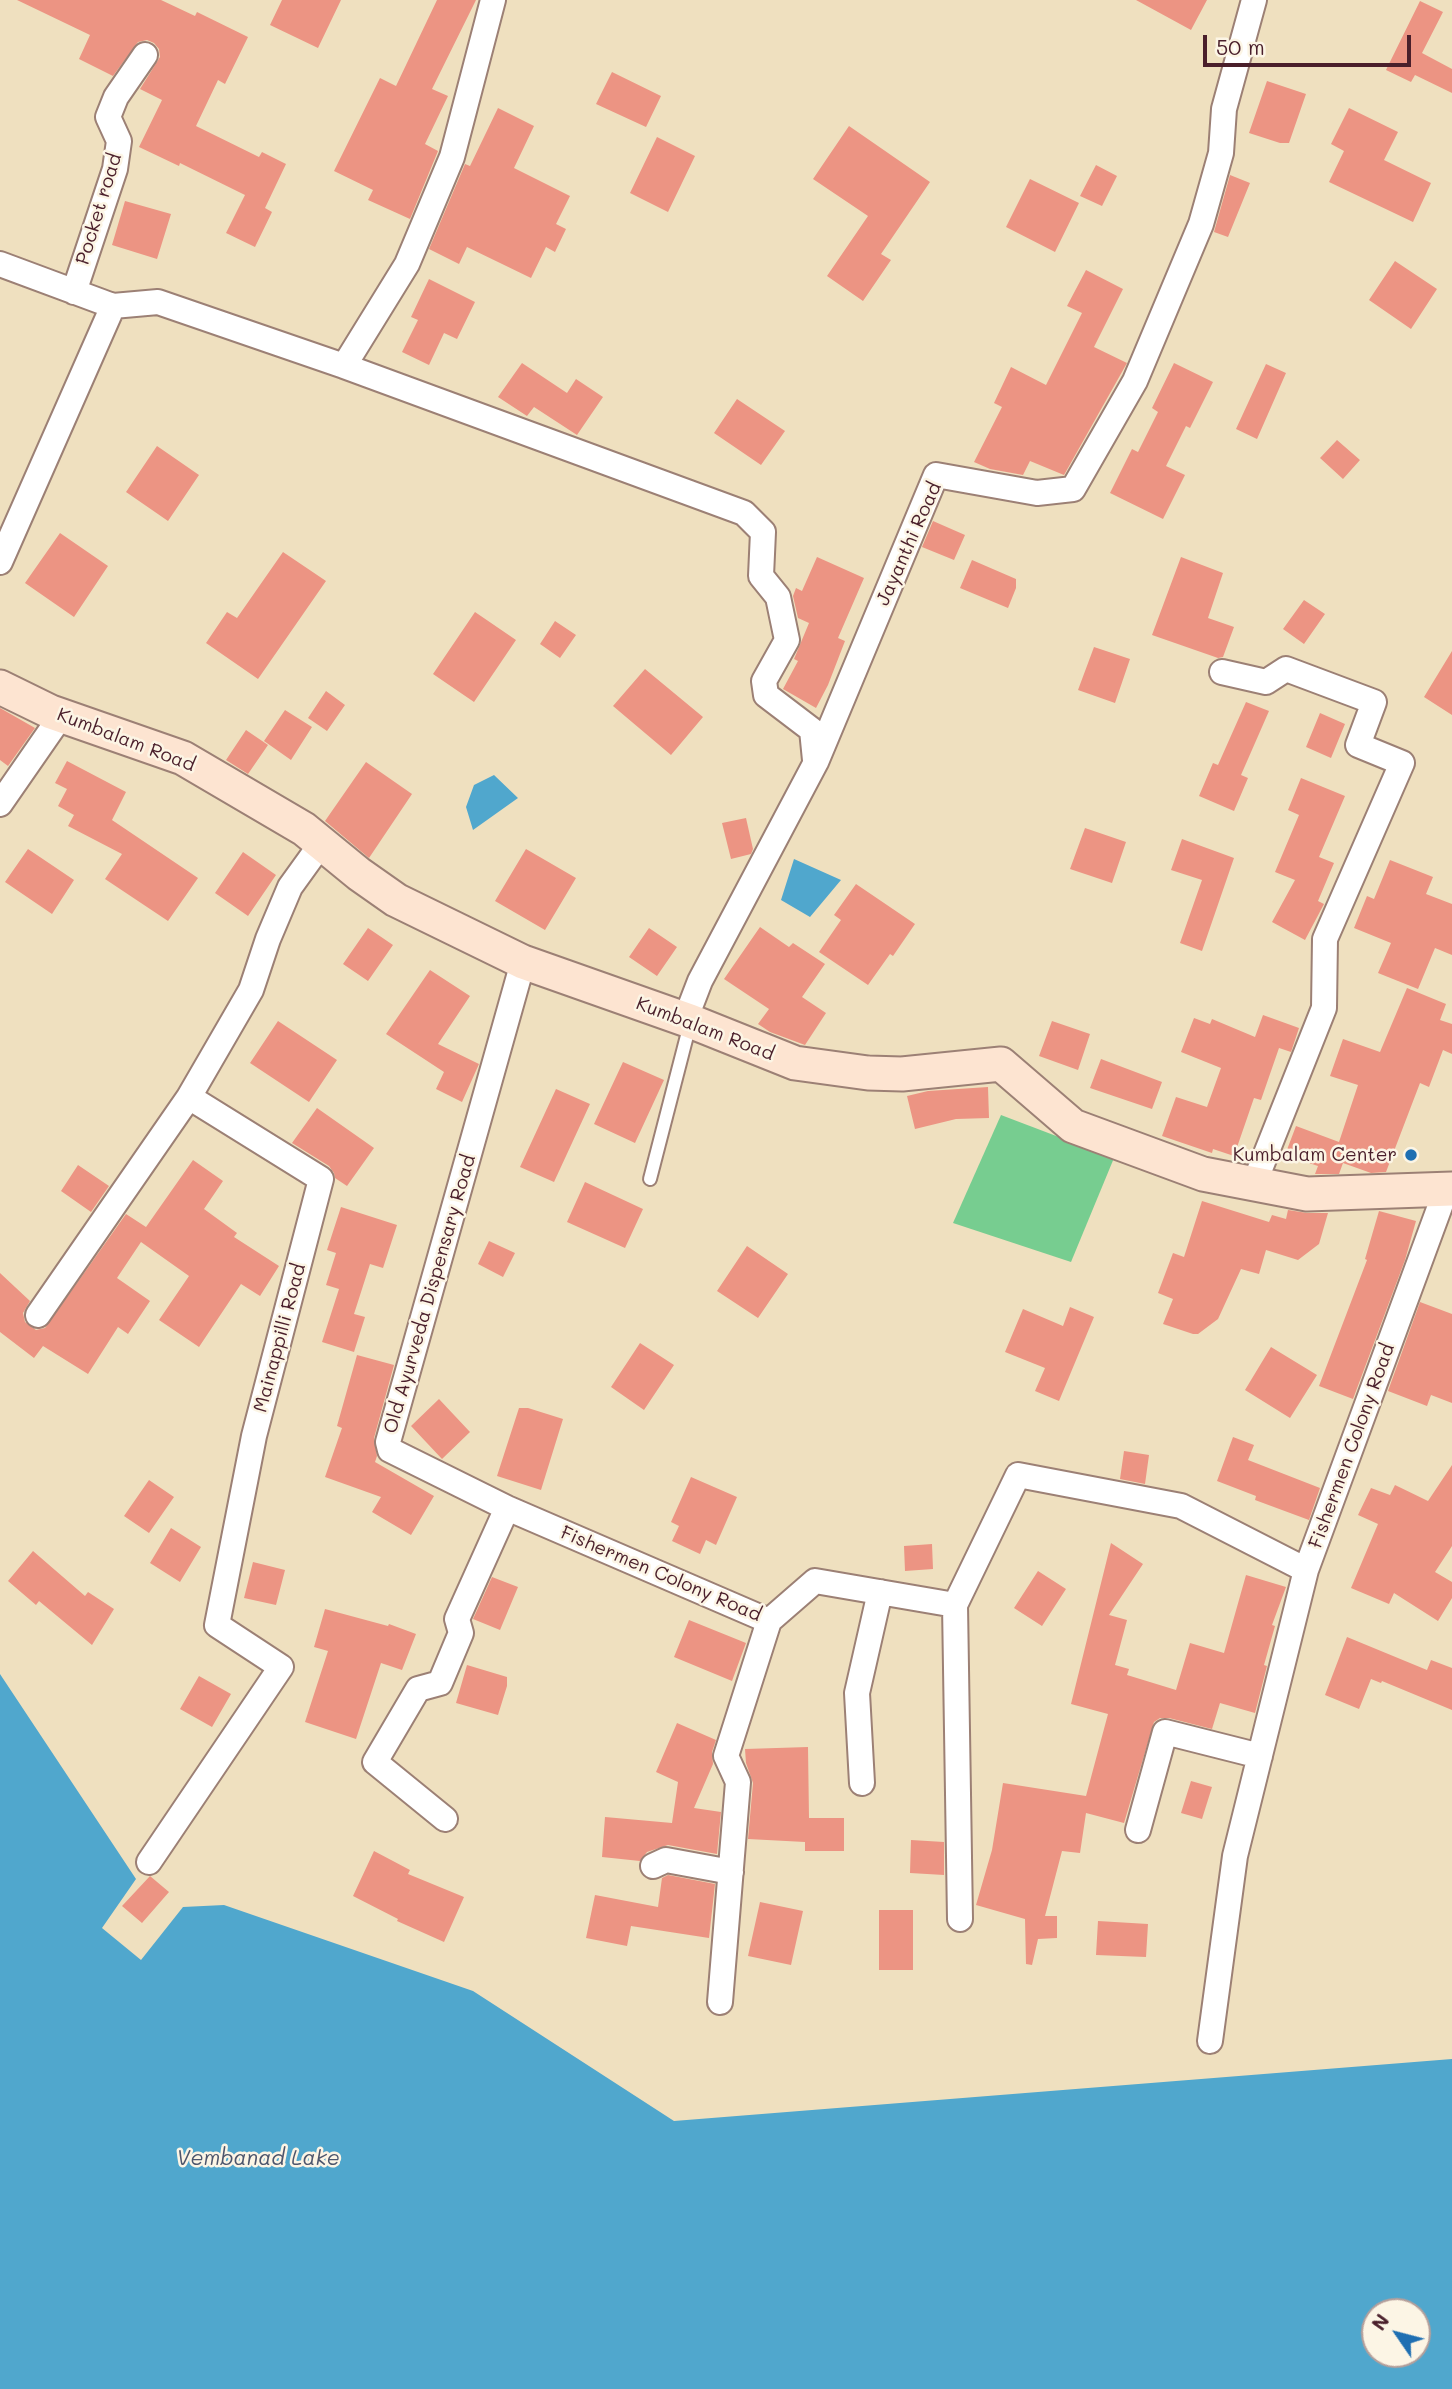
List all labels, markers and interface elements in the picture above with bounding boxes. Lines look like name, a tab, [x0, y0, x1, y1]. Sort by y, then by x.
scale bar	[1207, 21, 1415, 65]
text: 50 m	[1216, 33, 1265, 60]
street label: Pocket road	[71, 151, 127, 267]
street label: Jayanthi Road	[872, 479, 946, 609]
street label: Kumbalam Road	[54, 703, 198, 777]
street label: Kumbalam Road	[633, 992, 777, 1066]
place label: Kumbalam Center	[1233, 1144, 1397, 1166]
marker: Kumbalam Center	[1403, 1147, 1419, 1163]
street label: Old Ayurveda Dispensary Road	[379, 1152, 481, 1436]
street label: Mainappilli Road	[249, 1261, 311, 1415]
street label: Fishermen Colony Road	[1304, 1341, 1400, 1551]
street label: Fishermen Colony Road	[557, 1521, 765, 1627]
water label: Vembanad Lake	[176, 2146, 340, 2172]
north arrow	[1361, 2298, 1431, 2368]
text: N	[1366, 2309, 1394, 2335]

